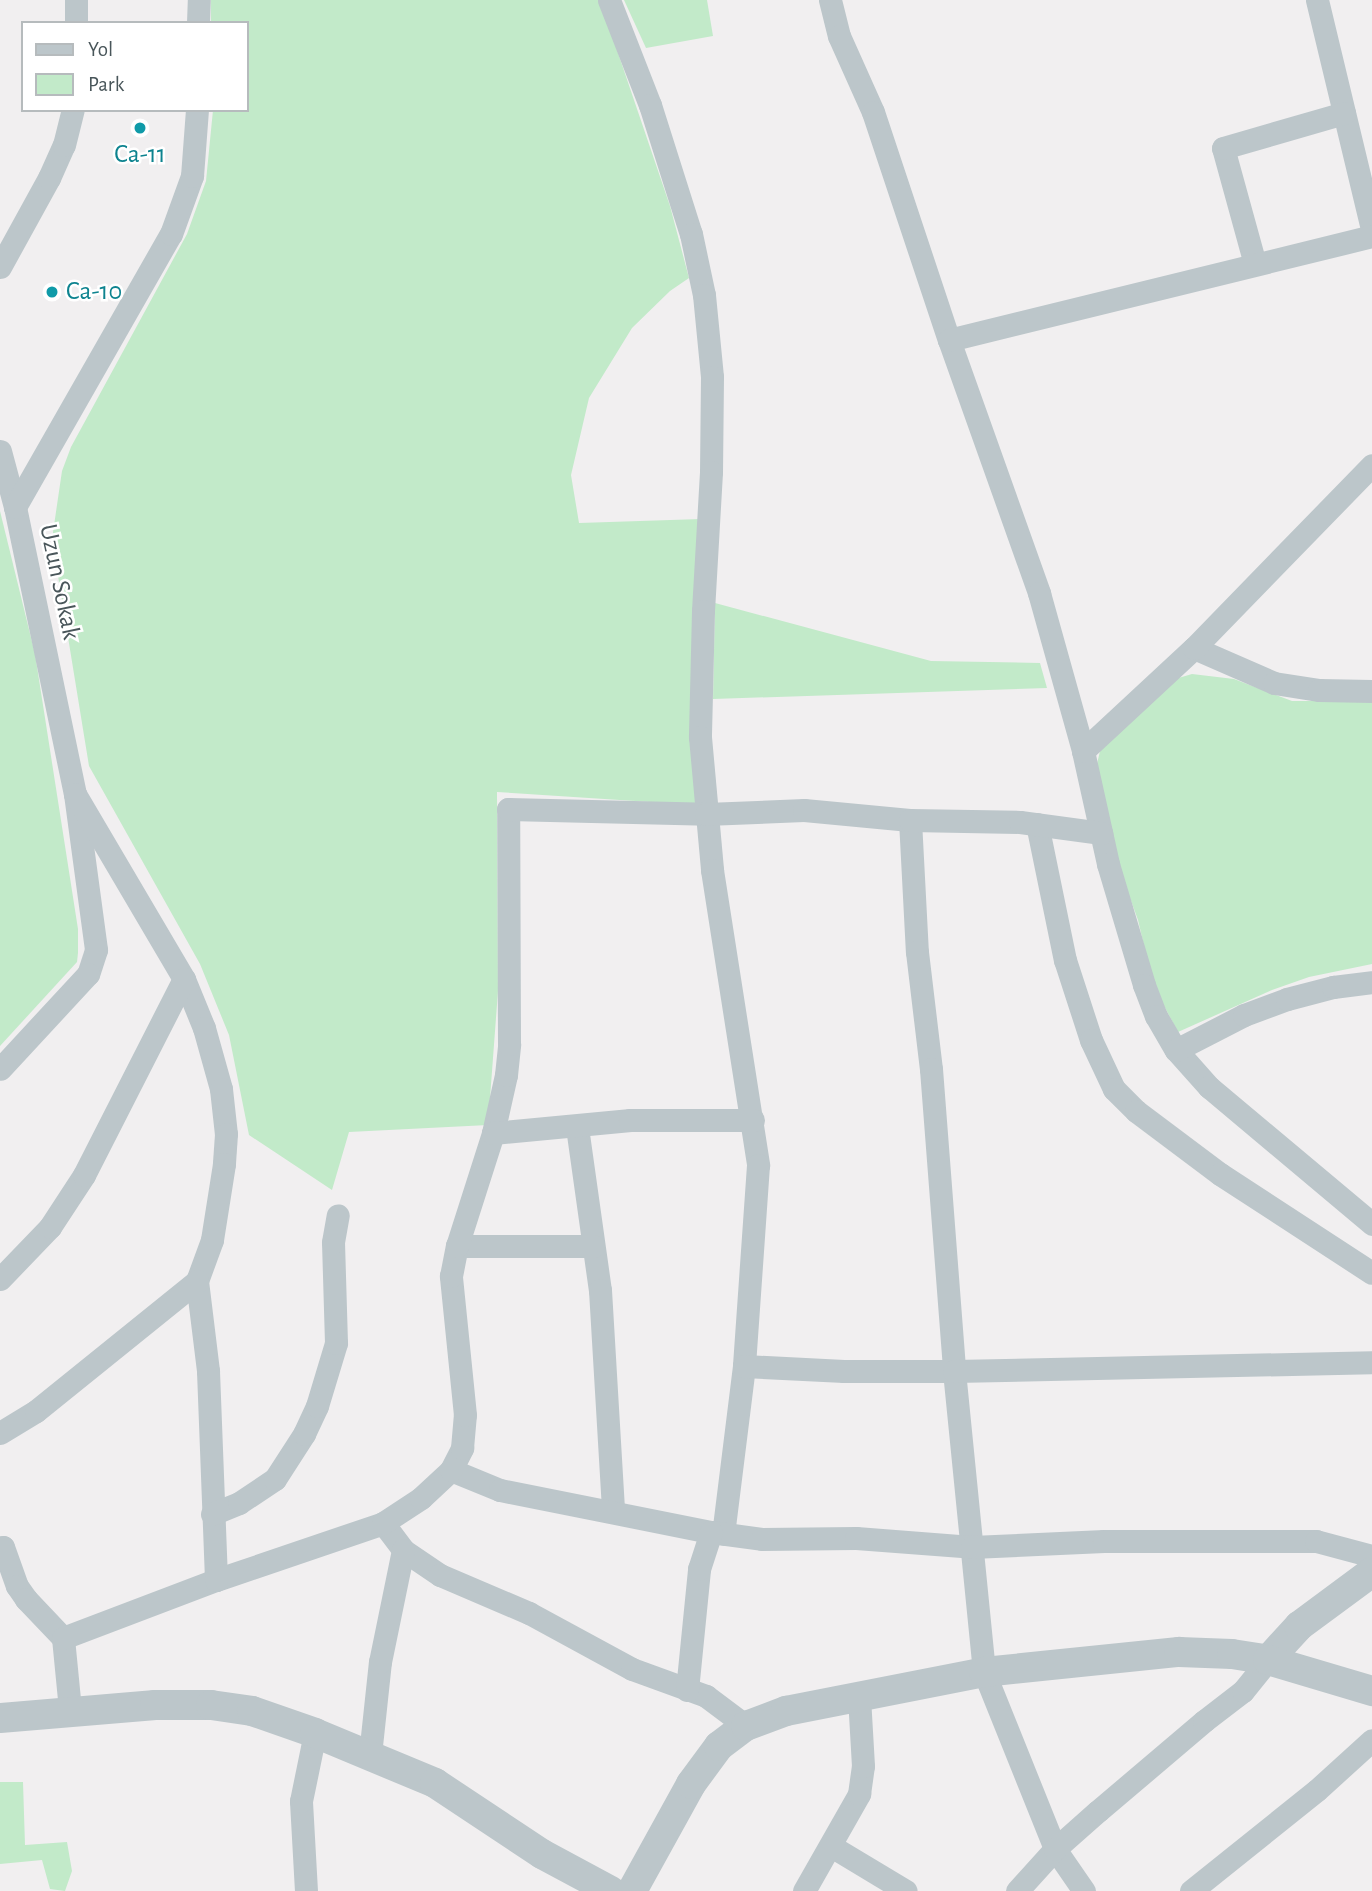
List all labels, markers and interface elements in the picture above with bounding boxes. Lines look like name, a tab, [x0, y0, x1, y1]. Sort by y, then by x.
legend	[21, 21, 248, 112]
text: Yol	[88, 39, 113, 60]
text: Park	[88, 74, 124, 95]
marker: Ca-11	[132, 120, 148, 136]
place label: Ca-11	[114, 139, 166, 171]
place label: Ca-10	[66, 276, 122, 308]
marker: Ca-10	[44, 284, 60, 300]
street label: Uzun Sokak	[32, 521, 86, 643]

